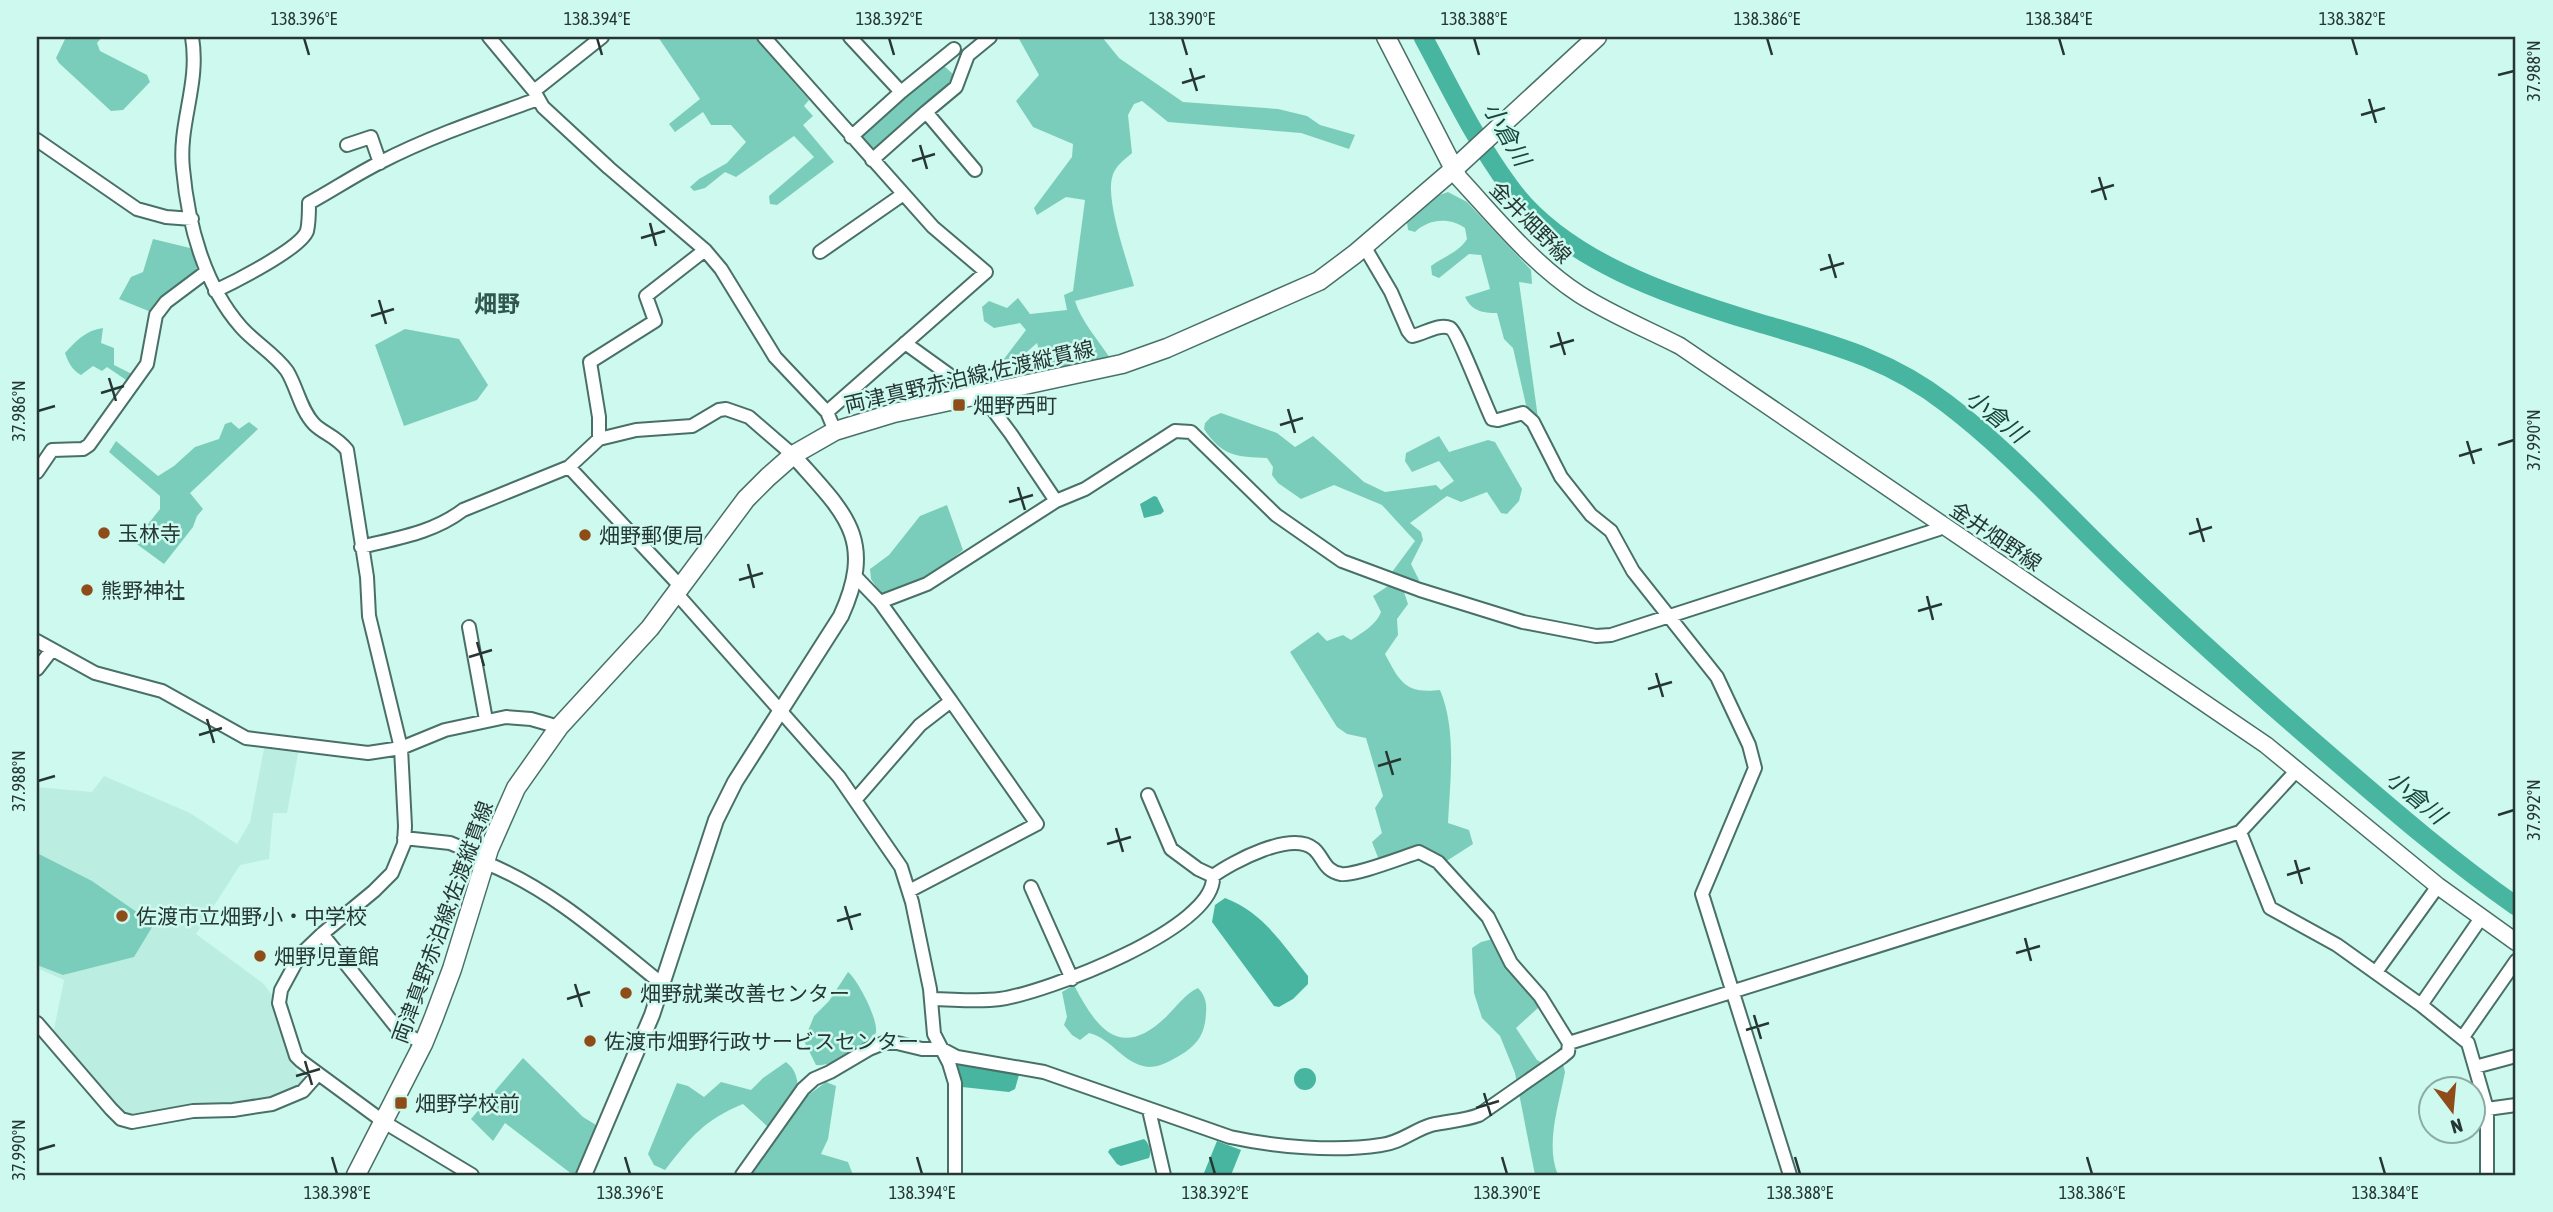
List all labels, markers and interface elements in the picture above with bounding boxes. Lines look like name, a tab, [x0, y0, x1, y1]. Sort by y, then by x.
text: 138.396°E	[271, 8, 338, 29]
text: 138.394°E	[564, 8, 631, 29]
text: 138.392°E	[856, 8, 923, 29]
text: 138.390°E	[1149, 8, 1216, 29]
text: 138.388°E	[1441, 8, 1508, 29]
text: 138.386°E	[1734, 8, 1801, 29]
text: 138.384°E	[2026, 8, 2093, 29]
text: 138.382°E	[2319, 8, 2386, 29]
text: 37.988°N	[2523, 40, 2544, 102]
water label: 小倉川	[1478, 98, 1537, 173]
street label: 金井畑野線	[1485, 176, 1577, 268]
district label: 畑野	[474, 291, 520, 317]
street label: 両津真野赤泊線;佐渡縦貫線	[842, 336, 1096, 416]
text: 37.986°N	[8, 380, 29, 442]
water label: 小倉川	[1961, 384, 2033, 450]
place label: 畑野西町	[973, 393, 1057, 417]
marker: 畑野西町	[951, 397, 967, 413]
text: 37.990°N	[2523, 409, 2544, 471]
street label: 金井畑野線	[1946, 497, 2046, 575]
place label: 玉林寺	[118, 521, 181, 545]
place label: 畑野郵便局	[599, 523, 704, 547]
marker: 玉林寺	[96, 525, 112, 541]
marker: 畑野郵便局	[577, 527, 593, 543]
place label: 熊野神社	[101, 578, 185, 602]
marker: 熊野神社	[79, 582, 95, 598]
text: 37.988°N	[8, 750, 29, 812]
water label: 小倉川	[2381, 765, 2453, 831]
text: 37.992°N	[2523, 779, 2544, 841]
street label: 両津真野赤泊線;佐渡縦貫線	[387, 798, 497, 1046]
place label: 佐渡市立畑野小・中学校	[136, 904, 367, 928]
marker: 佐渡市立畑野小・中学校	[114, 908, 130, 924]
place label: 畑野児童館	[274, 944, 379, 968]
marker: 畑野児童館	[252, 948, 268, 964]
place label: 畑野就業改善センター	[640, 981, 850, 1005]
marker: 畑野就業改善センター	[618, 985, 634, 1001]
place label: 佐渡市畑野行政サービスセンター	[604, 1029, 919, 1053]
marker: 佐渡市畑野行政サービスセンター	[582, 1033, 598, 1049]
north arrow	[2416, 1076, 2486, 1146]
place label: 畑野学校前	[415, 1091, 520, 1115]
marker: 畑野学校前	[393, 1095, 409, 1111]
text: N	[2448, 1114, 2465, 1138]
text: 37.990°N	[8, 1119, 29, 1181]
text: 138.398°E	[304, 1182, 371, 1203]
text: 138.396°E	[597, 1182, 664, 1203]
text: 138.394°E	[889, 1182, 956, 1203]
text: 138.392°E	[1182, 1182, 1249, 1203]
text: 138.390°E	[1474, 1182, 1541, 1203]
text: 138.388°E	[1767, 1182, 1834, 1203]
text: 138.386°E	[2059, 1182, 2126, 1203]
text: 138.384°E	[2352, 1182, 2419, 1203]

